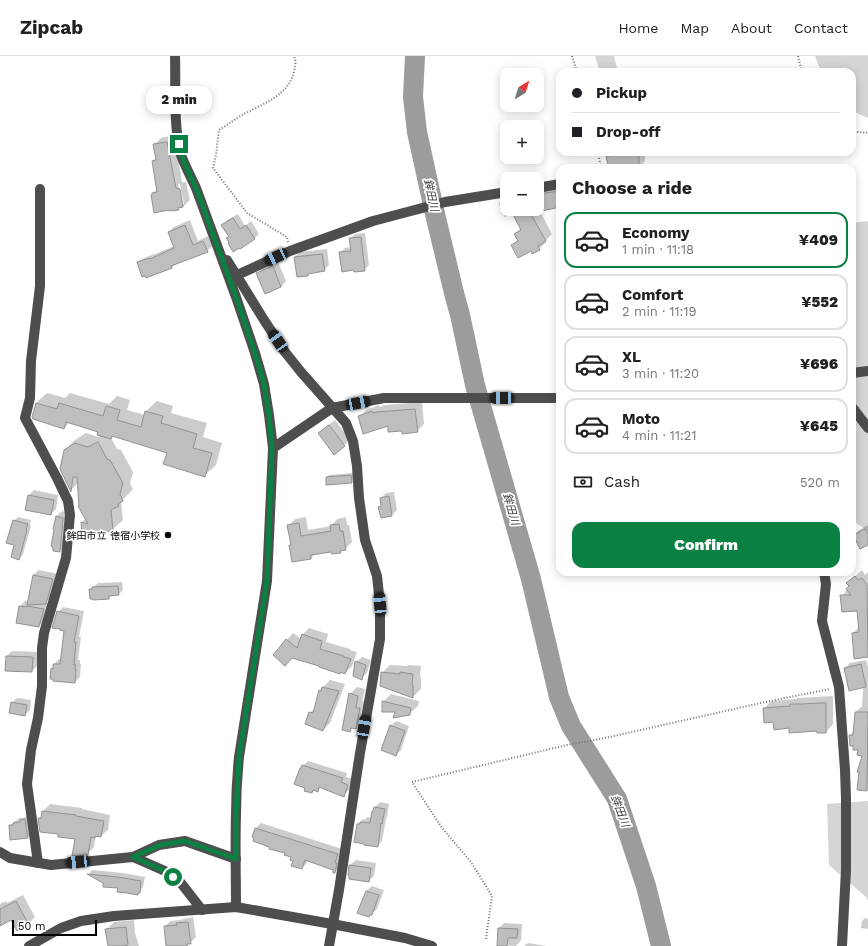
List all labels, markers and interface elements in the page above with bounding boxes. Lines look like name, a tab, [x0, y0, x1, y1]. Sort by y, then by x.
text: Zipcab	[20, 16, 83, 39]
text: Home	[618, 20, 658, 36]
text: Map	[680, 20, 709, 36]
text: About	[731, 20, 772, 36]
text: Contact	[794, 20, 848, 36]
north arrow	[500, 68, 544, 112]
map controls	[500, 68, 544, 216]
text: Pickup	[596, 84, 647, 102]
callout: 2 min	[146, 86, 212, 114]
text: 2 min	[161, 92, 197, 107]
button: +	[500, 120, 544, 164]
text: Drop-off	[596, 123, 661, 141]
route end	[170, 135, 188, 153]
button: −	[500, 172, 544, 216]
water label: 鉾田川	[421, 177, 441, 214]
text: Choose a ride	[572, 177, 692, 198]
icon: car	[574, 222, 610, 258]
text: Economy	[622, 224, 689, 242]
text: ¥409	[799, 231, 838, 249]
text: 1 min · 11:18	[622, 242, 694, 257]
car	[263, 246, 289, 268]
icon: car	[574, 284, 610, 320]
text: Comfort	[622, 286, 683, 304]
text: ¥552	[801, 293, 838, 311]
text: 2 min · 11:19	[622, 304, 697, 319]
car	[266, 328, 290, 354]
icon: car	[574, 346, 610, 382]
text: XL	[622, 348, 641, 366]
text: ¥696	[800, 355, 838, 373]
text: 3 min · 11:20	[622, 366, 699, 381]
car	[490, 392, 514, 404]
car	[345, 395, 371, 411]
icon: car	[574, 408, 610, 444]
text: Moto	[622, 410, 660, 428]
text: ¥645	[800, 417, 838, 435]
text: 4 min · 11:21	[622, 428, 696, 443]
icon: cash	[572, 471, 594, 493]
text: Cash	[604, 473, 640, 491]
text: 520 m	[800, 475, 840, 490]
water label: 鉾田川	[500, 491, 522, 528]
button: Confirm	[572, 522, 840, 568]
place label: 鉾田市立 徳宿小学校	[67, 530, 160, 541]
marker: 鉾田市立 徳宿小学校	[163, 530, 173, 540]
car	[373, 592, 387, 616]
car	[356, 714, 372, 740]
water label: 鉾田川	[608, 793, 632, 830]
car	[65, 855, 91, 869]
route start	[164, 868, 182, 886]
scale bar	[12, 918, 97, 937]
text: 50 m	[18, 920, 45, 933]

